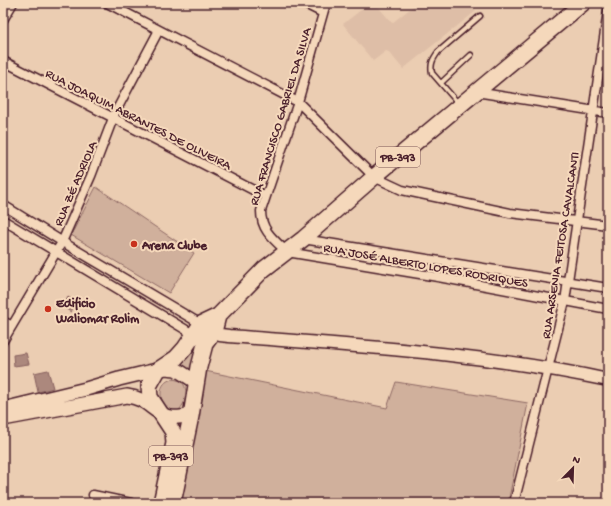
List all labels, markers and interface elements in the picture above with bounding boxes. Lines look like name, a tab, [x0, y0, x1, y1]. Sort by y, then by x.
street label: RUA FRANCISCO GABRIEL DA SILVA	[247, 25, 316, 208]
street label: RUA JOAQUIM ABRANTES DE OLIVEIRA	[42, 67, 235, 174]
street label: RUA ZÉ ADRIOLA	[51, 138, 101, 229]
road number: PB-393	[376, 147, 420, 167]
street label: RUA ARSENIA FEITOSA CAVALCANTI	[539, 151, 584, 340]
marker: Arena Clube	[129, 239, 139, 249]
place label: Arena Clube	[141, 239, 208, 254]
street label: RUA JOSÉ ALBERTO LOPES RODRIQUES	[322, 240, 530, 292]
place label: Edificio Waliomar Rolim	[55, 296, 140, 327]
marker: Edificio Waliomar Rolim	[43, 304, 53, 314]
road number: PB-393	[149, 446, 193, 466]
north arrow	[553, 448, 593, 488]
text: N	[570, 454, 582, 468]

